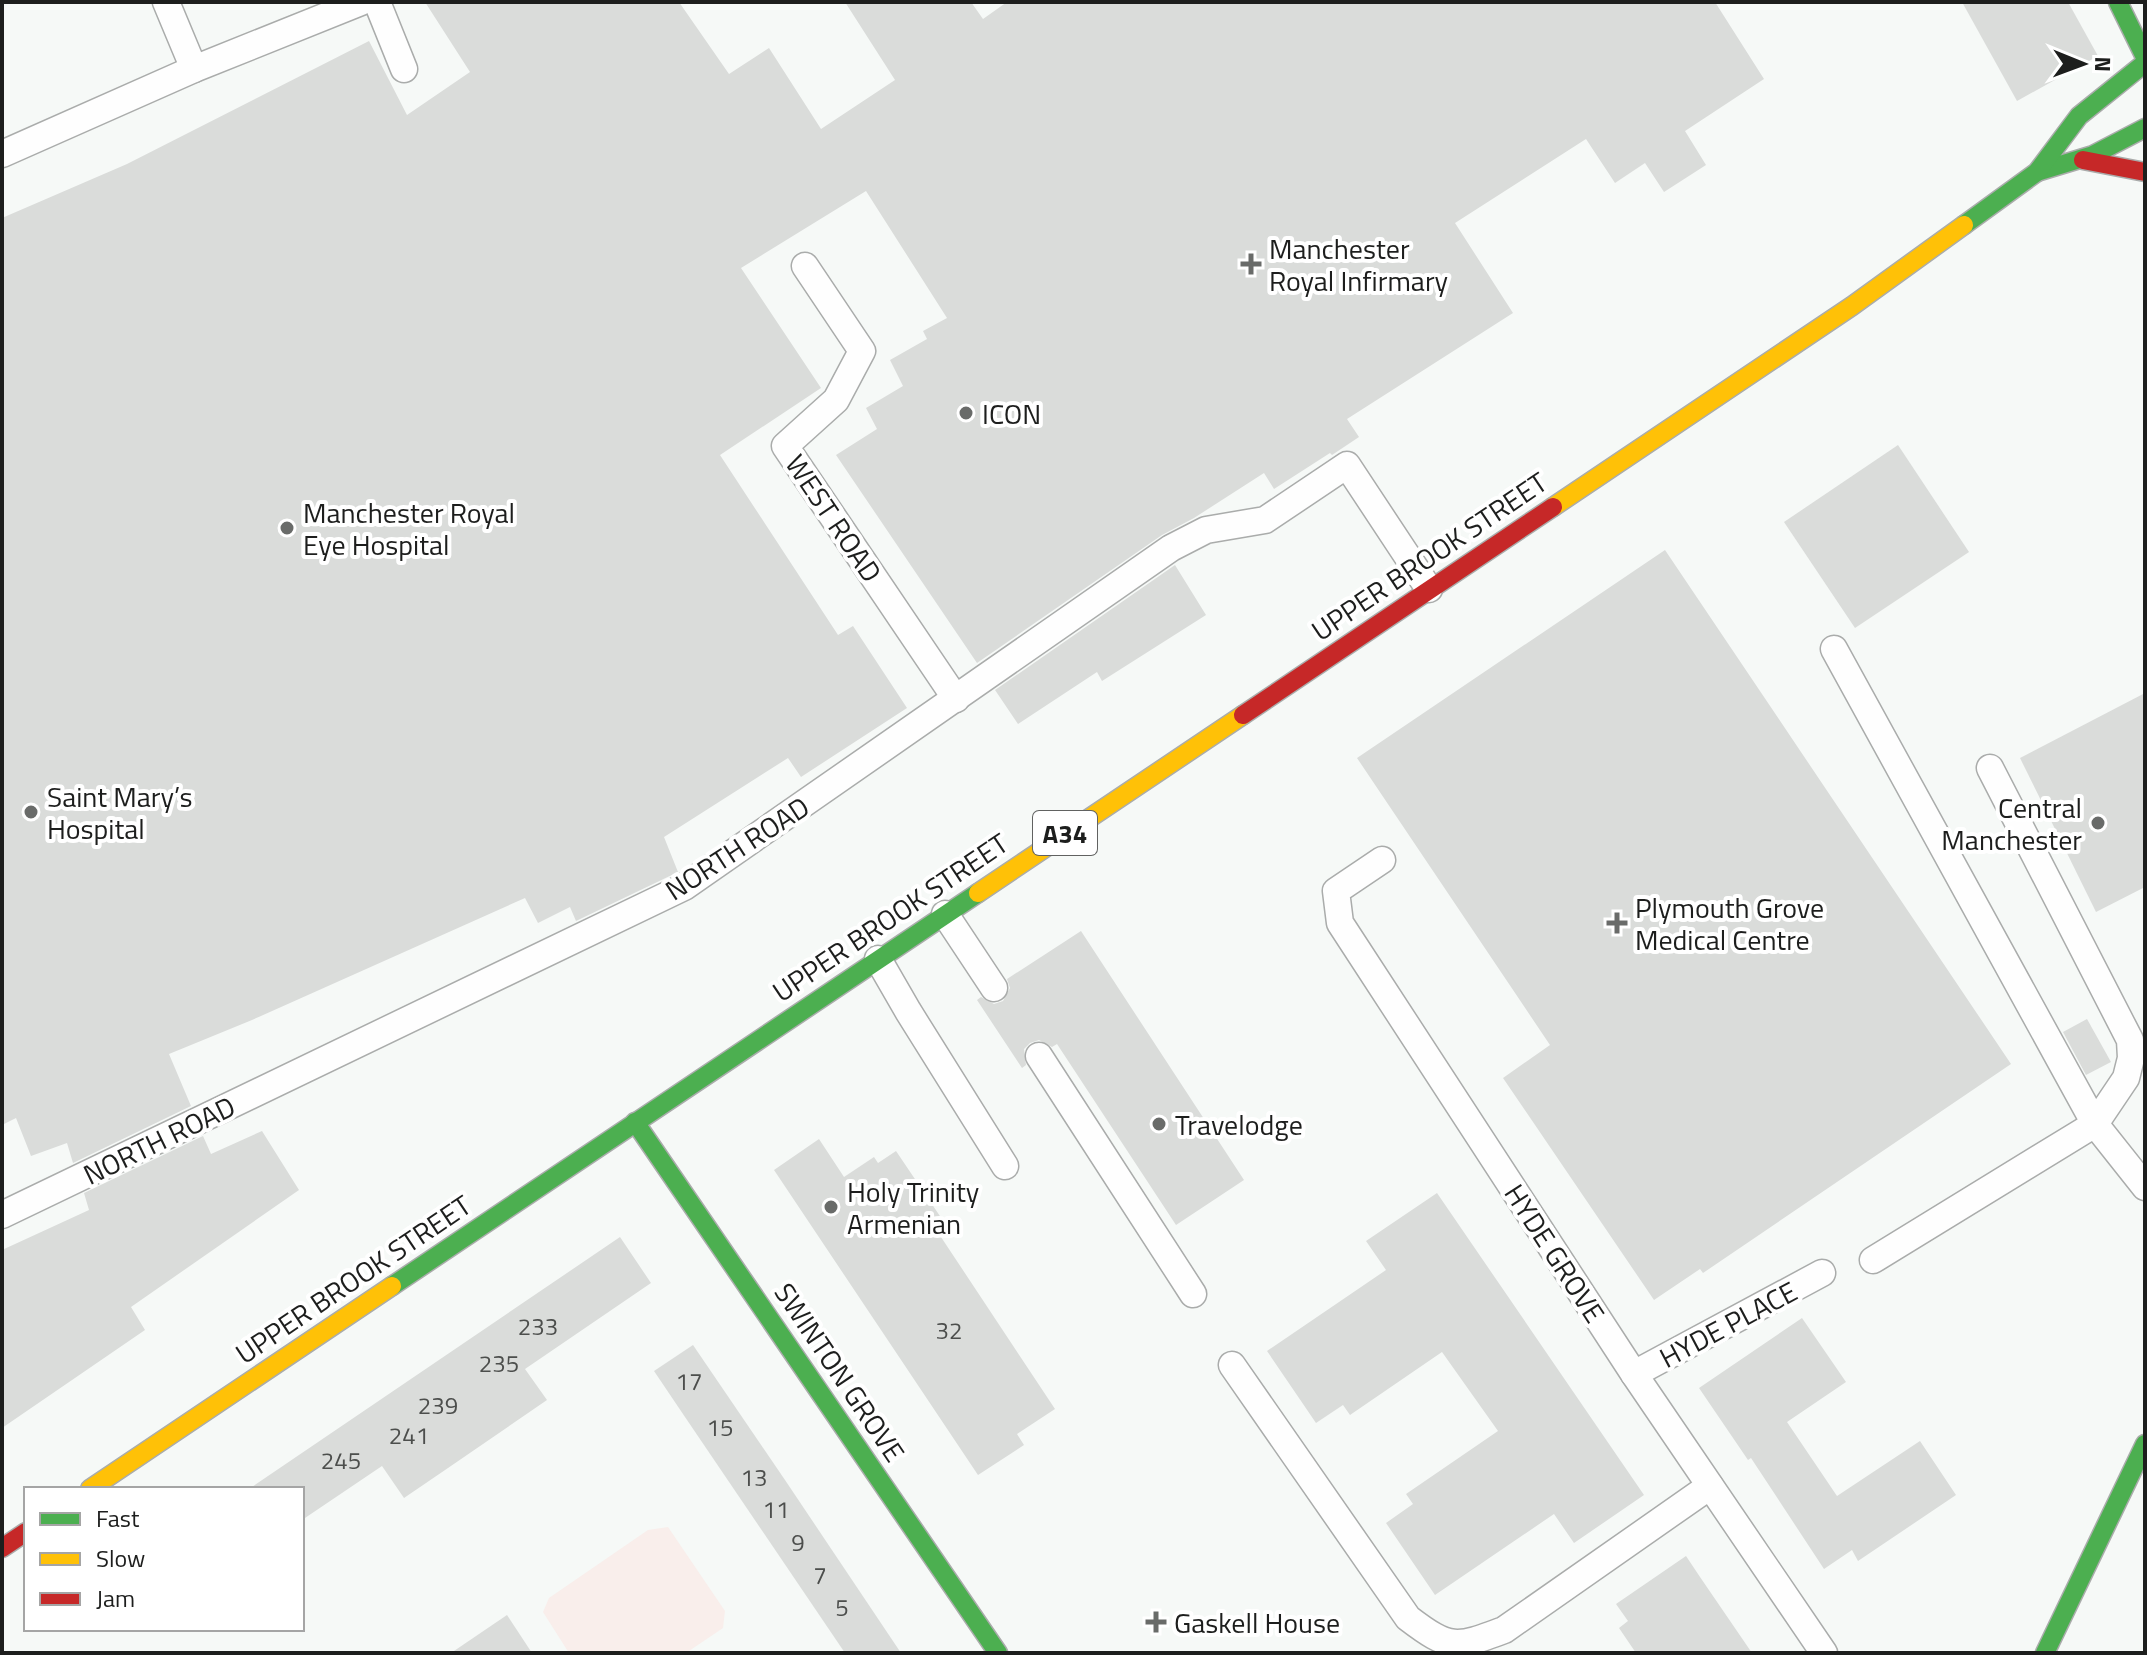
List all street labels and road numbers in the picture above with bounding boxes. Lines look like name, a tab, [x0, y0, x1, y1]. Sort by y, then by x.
street label: WEST ROAD	[775, 445, 893, 591]
street label: UPPER BROOK STREET	[1302, 461, 1556, 651]
street label: NORTH ROAD	[656, 785, 818, 911]
road number: A34	[1033, 811, 1097, 855]
street label: UPPER BROOK STREET	[763, 822, 1017, 1012]
street label: NORTH ROAD	[76, 1085, 242, 1195]
street label: HYDE GROVE	[1494, 1175, 1616, 1331]
street label: UPPER BROOK STREET	[226, 1184, 480, 1374]
street label: HYDE PLACE	[1651, 1270, 1805, 1378]
street label: SWINTON GROVE	[764, 1274, 916, 1470]

